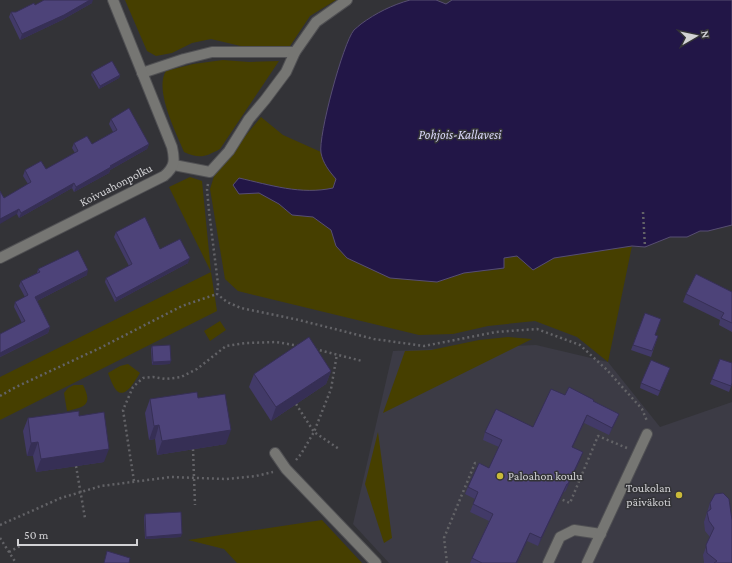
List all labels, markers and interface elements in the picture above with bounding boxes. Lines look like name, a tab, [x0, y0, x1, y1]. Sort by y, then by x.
north arrow	[676, 16, 716, 56]
text: N	[699, 30, 712, 40]
water label: Pohjois-Kallavesi	[419, 127, 502, 143]
street label: Koivuahonpolku	[77, 160, 155, 209]
place label: Paloahon koulu	[508, 469, 583, 483]
marker: Paloahon koulu	[495, 471, 505, 481]
place label: Toukolan päiväkoti	[626, 481, 672, 509]
marker: Toukolan päiväkoti	[674, 490, 684, 500]
scale bar	[18, 521, 137, 547]
text: 50 m	[24, 528, 49, 542]

